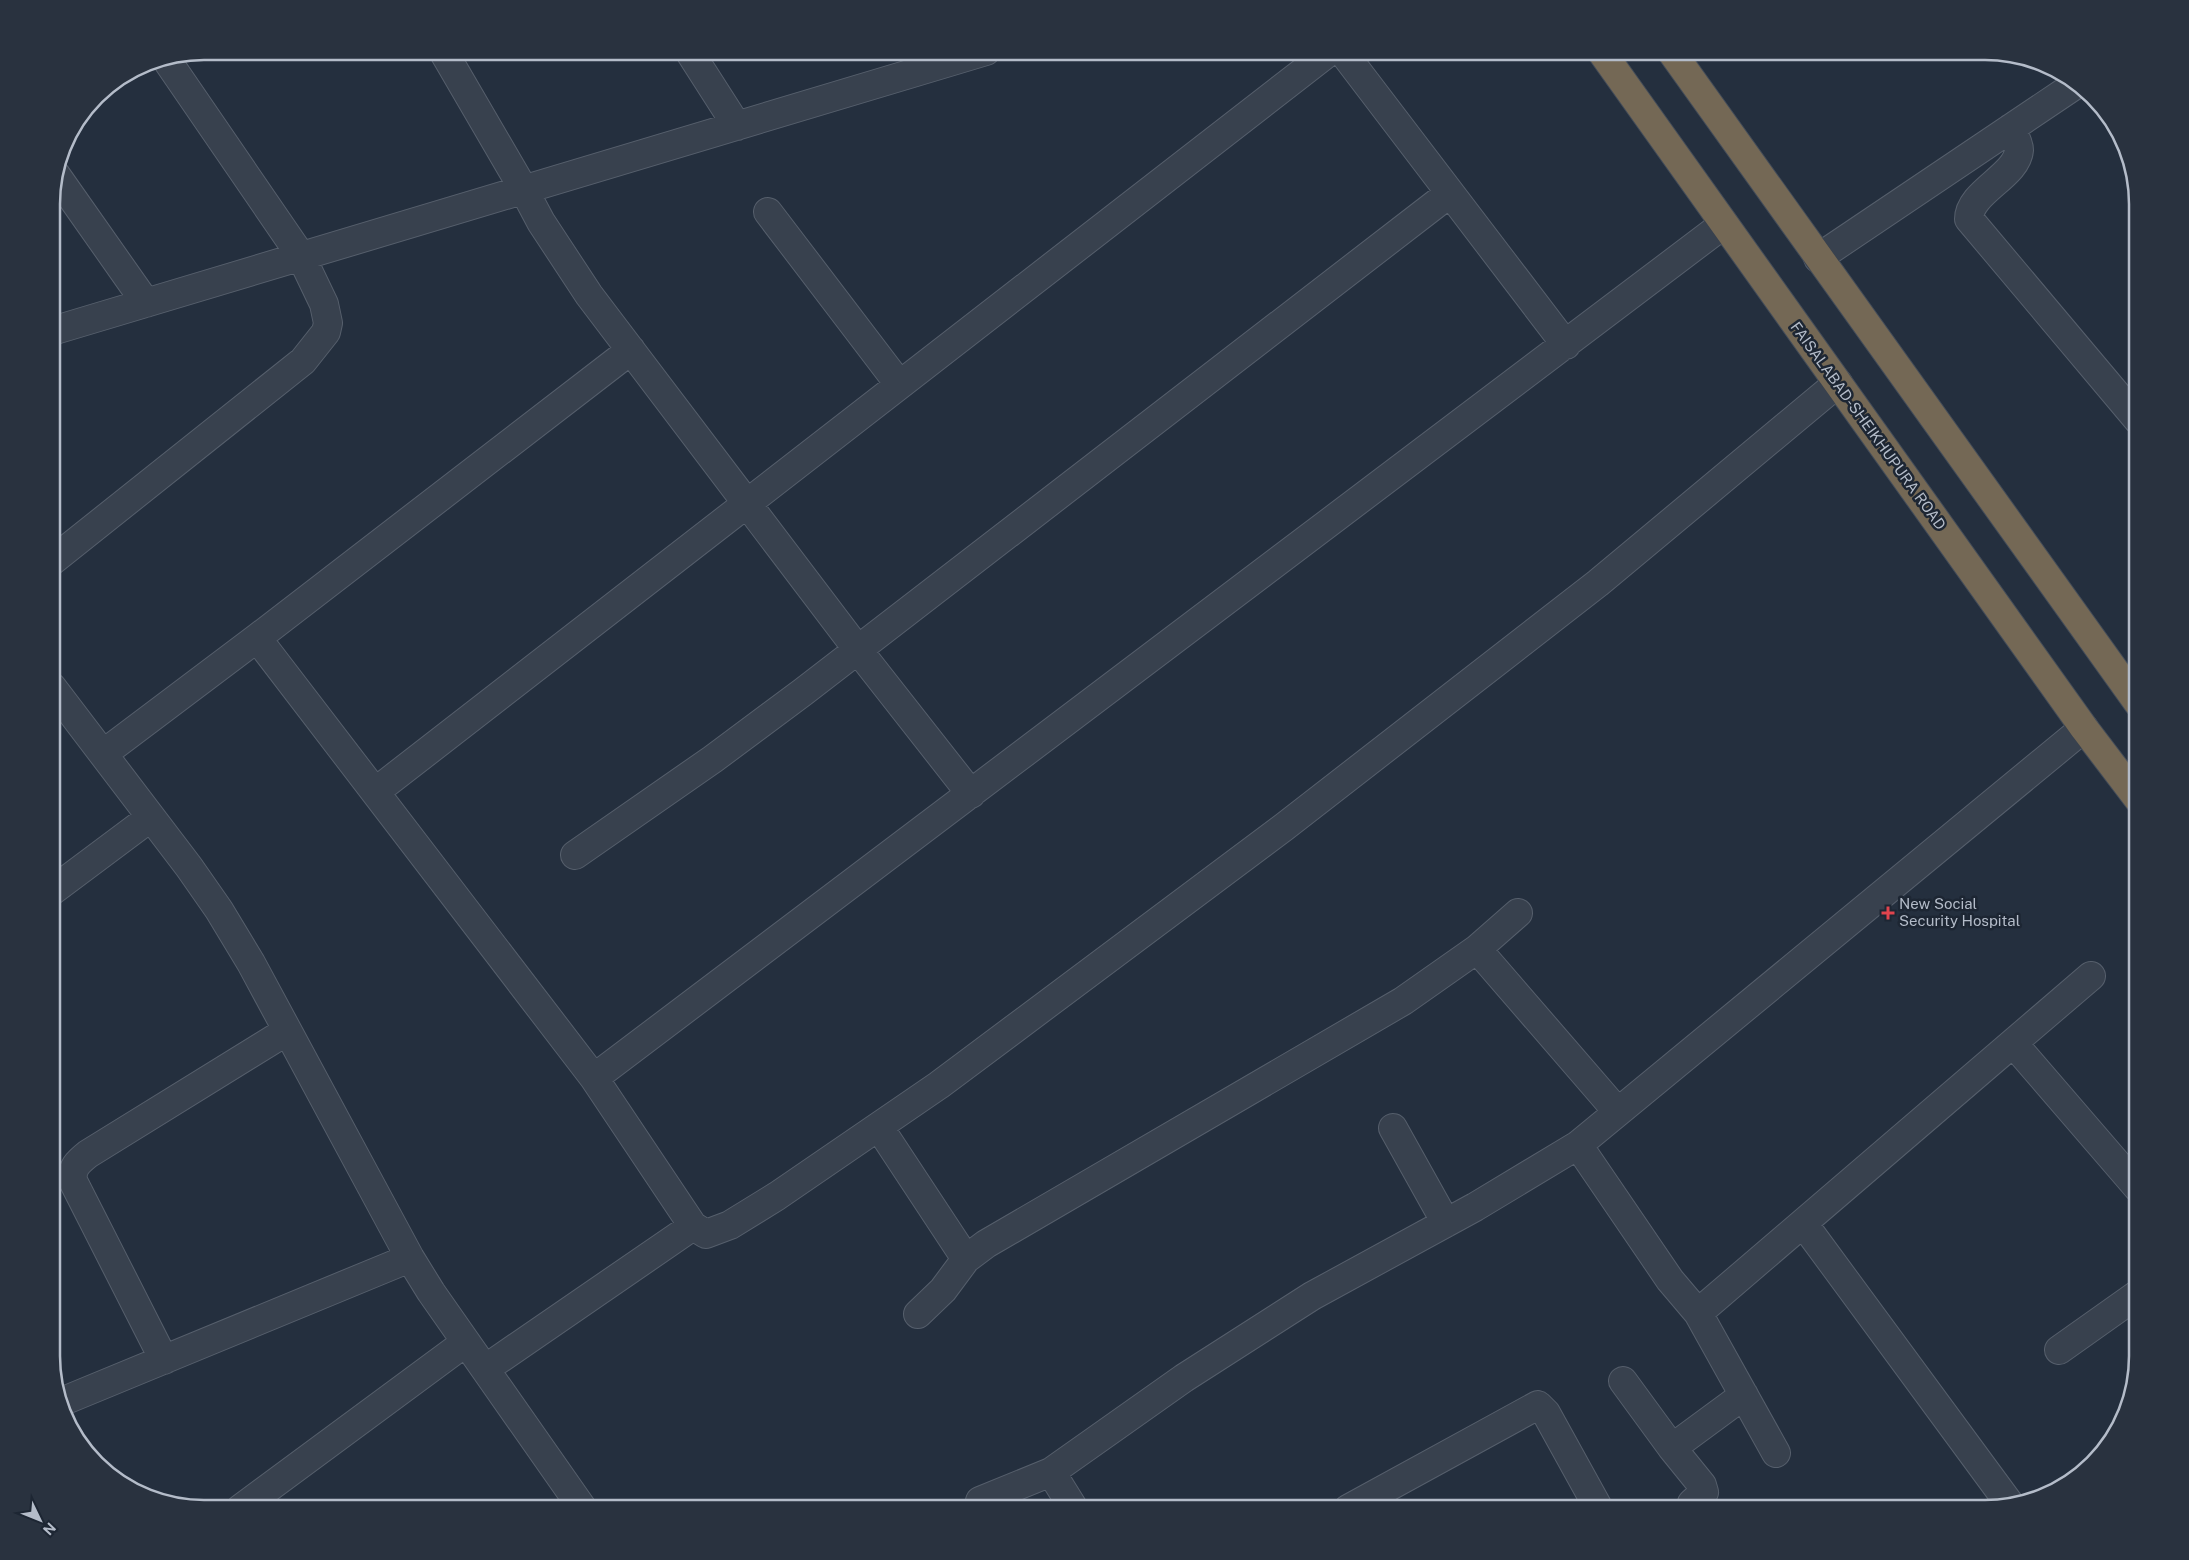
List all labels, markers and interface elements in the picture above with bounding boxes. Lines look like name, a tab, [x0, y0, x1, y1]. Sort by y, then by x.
street label: FAISALABAD-SHEIKHUPURA ROAD	[1787, 319, 1950, 533]
place label: New Social Security Hospital	[1899, 895, 2020, 929]
marker: New Social Security Hospital	[1881, 906, 1895, 920]
north arrow	[15, 1495, 65, 1545]
text: N	[40, 1519, 59, 1538]

